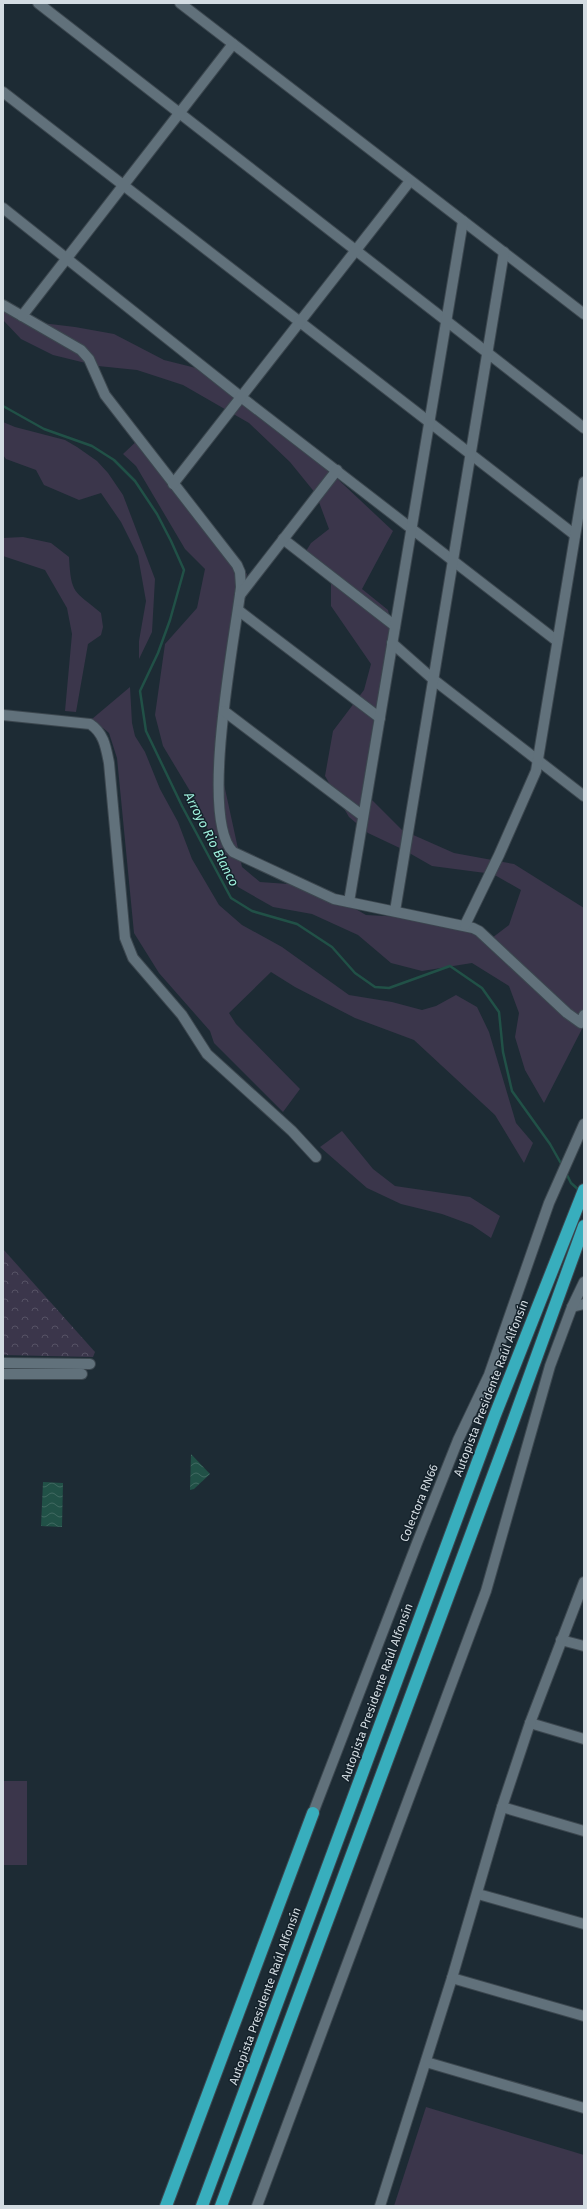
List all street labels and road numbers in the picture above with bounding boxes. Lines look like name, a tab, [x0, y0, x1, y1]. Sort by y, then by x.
street label: Autopista Presidente Raúl Alfonsín	[451, 1298, 531, 1478]
street label: Colectora RN66	[397, 1462, 441, 1544]
street label: Autopista Presidente Raúl Alfonsín	[338, 1601, 416, 1783]
street label: Autopista Presidente Raúl Alfonsín	[226, 1905, 304, 2087]

